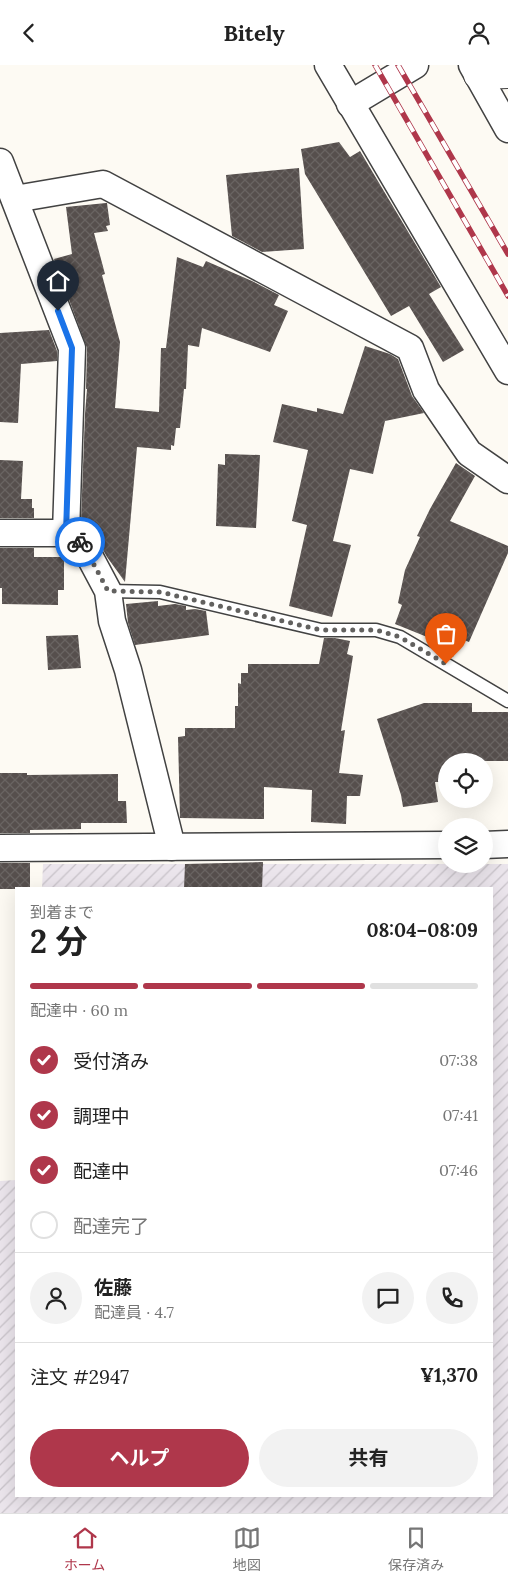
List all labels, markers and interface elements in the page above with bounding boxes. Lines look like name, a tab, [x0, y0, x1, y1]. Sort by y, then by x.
icon: back	[15, 19, 43, 47]
text: Bitely	[223, 19, 285, 47]
icon: person	[465, 19, 493, 47]
pin	[37, 260, 79, 311]
icon: home	[44, 267, 72, 295]
courier	[55, 517, 105, 567]
icon: bike	[66, 528, 94, 556]
pin	[425, 613, 467, 664]
icon: bag	[432, 620, 460, 648]
map controls	[438, 753, 493, 873]
button: locate	[438, 753, 493, 808]
button: layers	[438, 818, 493, 873]
text: 到着まで	[30, 902, 94, 922]
text: 08:04–08:09	[366, 918, 478, 942]
text: 2 分	[30, 921, 87, 962]
text: 配達中 · 60 m	[30, 1000, 128, 1020]
icon: check	[30, 1046, 58, 1074]
text: 受付済み	[73, 1049, 149, 1073]
text: 07:38	[439, 1050, 478, 1070]
icon: check	[30, 1101, 58, 1129]
text: 調理中	[73, 1104, 130, 1128]
text: 07:41	[443, 1105, 478, 1125]
icon: check	[30, 1156, 58, 1184]
text: 配達中	[73, 1159, 130, 1183]
text: 07:46	[439, 1160, 478, 1180]
text: 配達完了	[73, 1214, 149, 1238]
button: person	[30, 1272, 82, 1324]
button: chat	[362, 1272, 414, 1324]
button: phone	[426, 1272, 478, 1324]
text: 佐藤	[94, 1275, 132, 1299]
text: 配達員 · 4.7	[94, 1302, 174, 1322]
text: ¥1,370	[420, 1363, 478, 1387]
text: 注文 #2947	[30, 1365, 129, 1389]
button: ヘルプ	[30, 1429, 249, 1487]
button: 共有	[259, 1429, 478, 1487]
tab: ホーム	[64, 1524, 105, 1574]
tab: 地図	[233, 1524, 261, 1574]
tab: 保存済み	[388, 1524, 444, 1574]

